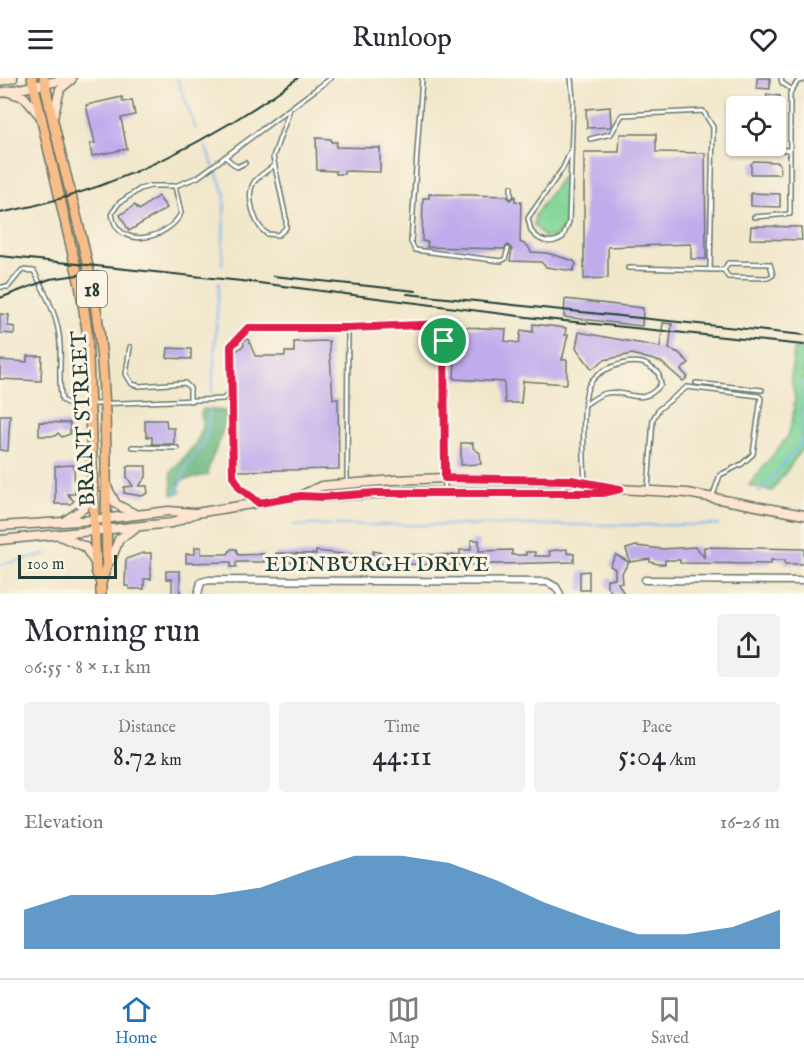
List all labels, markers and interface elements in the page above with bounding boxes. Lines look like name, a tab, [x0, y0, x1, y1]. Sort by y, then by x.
text: Runloop	[352, 22, 452, 56]
icon: menu	[24, 23, 57, 56]
icon: heart	[747, 23, 780, 56]
map controls	[726, 96, 786, 156]
button: locate	[726, 96, 786, 156]
road number: 18	[77, 271, 107, 307]
pin	[418, 315, 469, 366]
icon: arrive	[427, 324, 460, 357]
street label: BRANT STREET	[65, 330, 103, 508]
street label: EDINBURGH DRIVE	[265, 551, 489, 579]
scale bar	[18, 552, 117, 580]
text: 100 m	[27, 555, 64, 575]
text: Morning run	[24, 611, 200, 653]
button: share	[717, 614, 780, 677]
text: 06:55 · 8 × 1.1 km	[24, 655, 151, 680]
text: Distance	[118, 718, 176, 738]
text: Time	[384, 718, 420, 738]
text: Pace	[642, 718, 672, 738]
text: 8.72	[112, 738, 157, 776]
text: 44:11	[372, 738, 432, 776]
text: 5:04	[618, 738, 666, 776]
text: km	[157, 751, 182, 771]
text: /km	[666, 751, 696, 771]
text: Elevation	[24, 810, 103, 835]
text: 16–26 m	[720, 810, 780, 835]
tab: Home	[115, 993, 157, 1049]
tab: Map	[387, 993, 420, 1049]
tab: Saved	[651, 993, 689, 1049]

